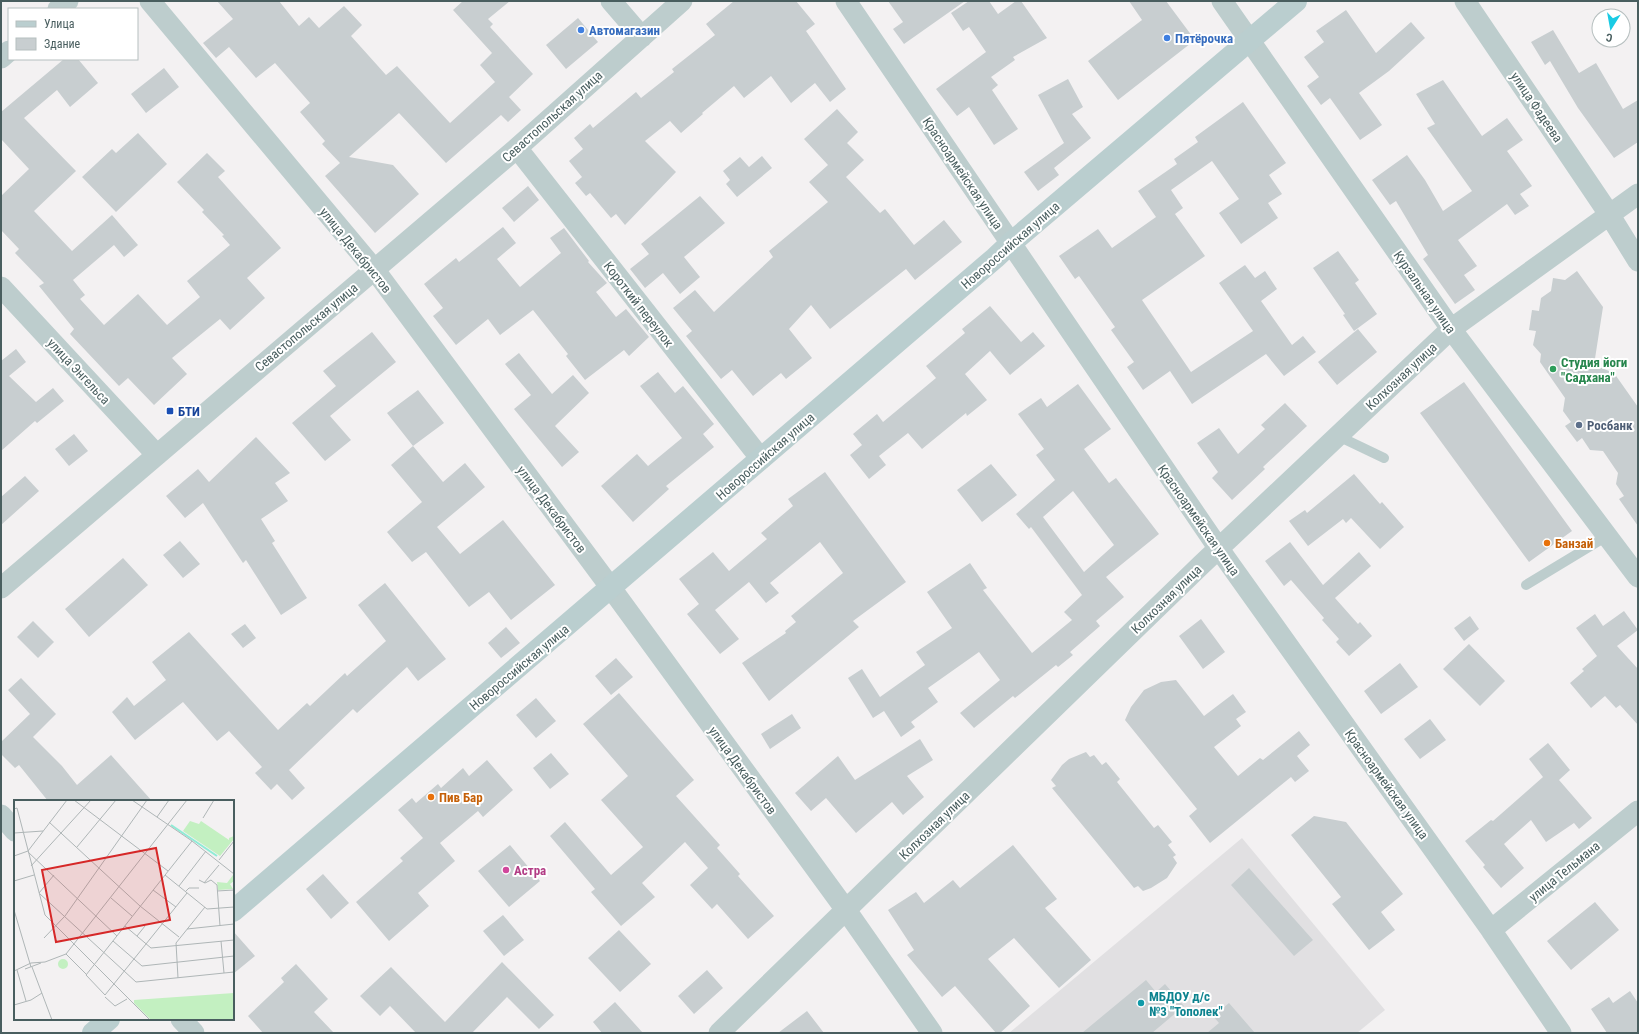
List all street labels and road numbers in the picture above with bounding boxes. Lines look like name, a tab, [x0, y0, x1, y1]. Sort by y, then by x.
street label: Севастопольская улица	[499, 68, 605, 165]
street label: улица Фадеева	[1508, 69, 1566, 145]
street label: Красноармейская улица	[919, 114, 1006, 232]
street label: Новороссийская улица	[958, 199, 1062, 292]
street label: улица Декабристов	[317, 205, 395, 296]
street label: Курзальная улица	[1391, 248, 1459, 336]
street label: Короткий переулок	[601, 259, 677, 351]
street label: Севастопольская улица	[252, 280, 361, 375]
street label: улица Энгельса	[44, 335, 113, 407]
street label: Колхозная улица	[1363, 340, 1440, 413]
street label: Новороссийская улица	[713, 410, 817, 503]
street label: Красноармейская улица	[1155, 462, 1243, 579]
street label: улица Декабристов	[514, 463, 589, 556]
street label: Колхозная улица	[1128, 562, 1205, 637]
street label: Новороссийская улица	[467, 621, 572, 713]
street label: улица Декабристов	[706, 723, 780, 817]
street label: Красноармейская улица	[1342, 727, 1431, 842]
street label: Колхозная улица	[896, 788, 973, 863]
street label: улица Тельмана	[1526, 838, 1603, 905]

